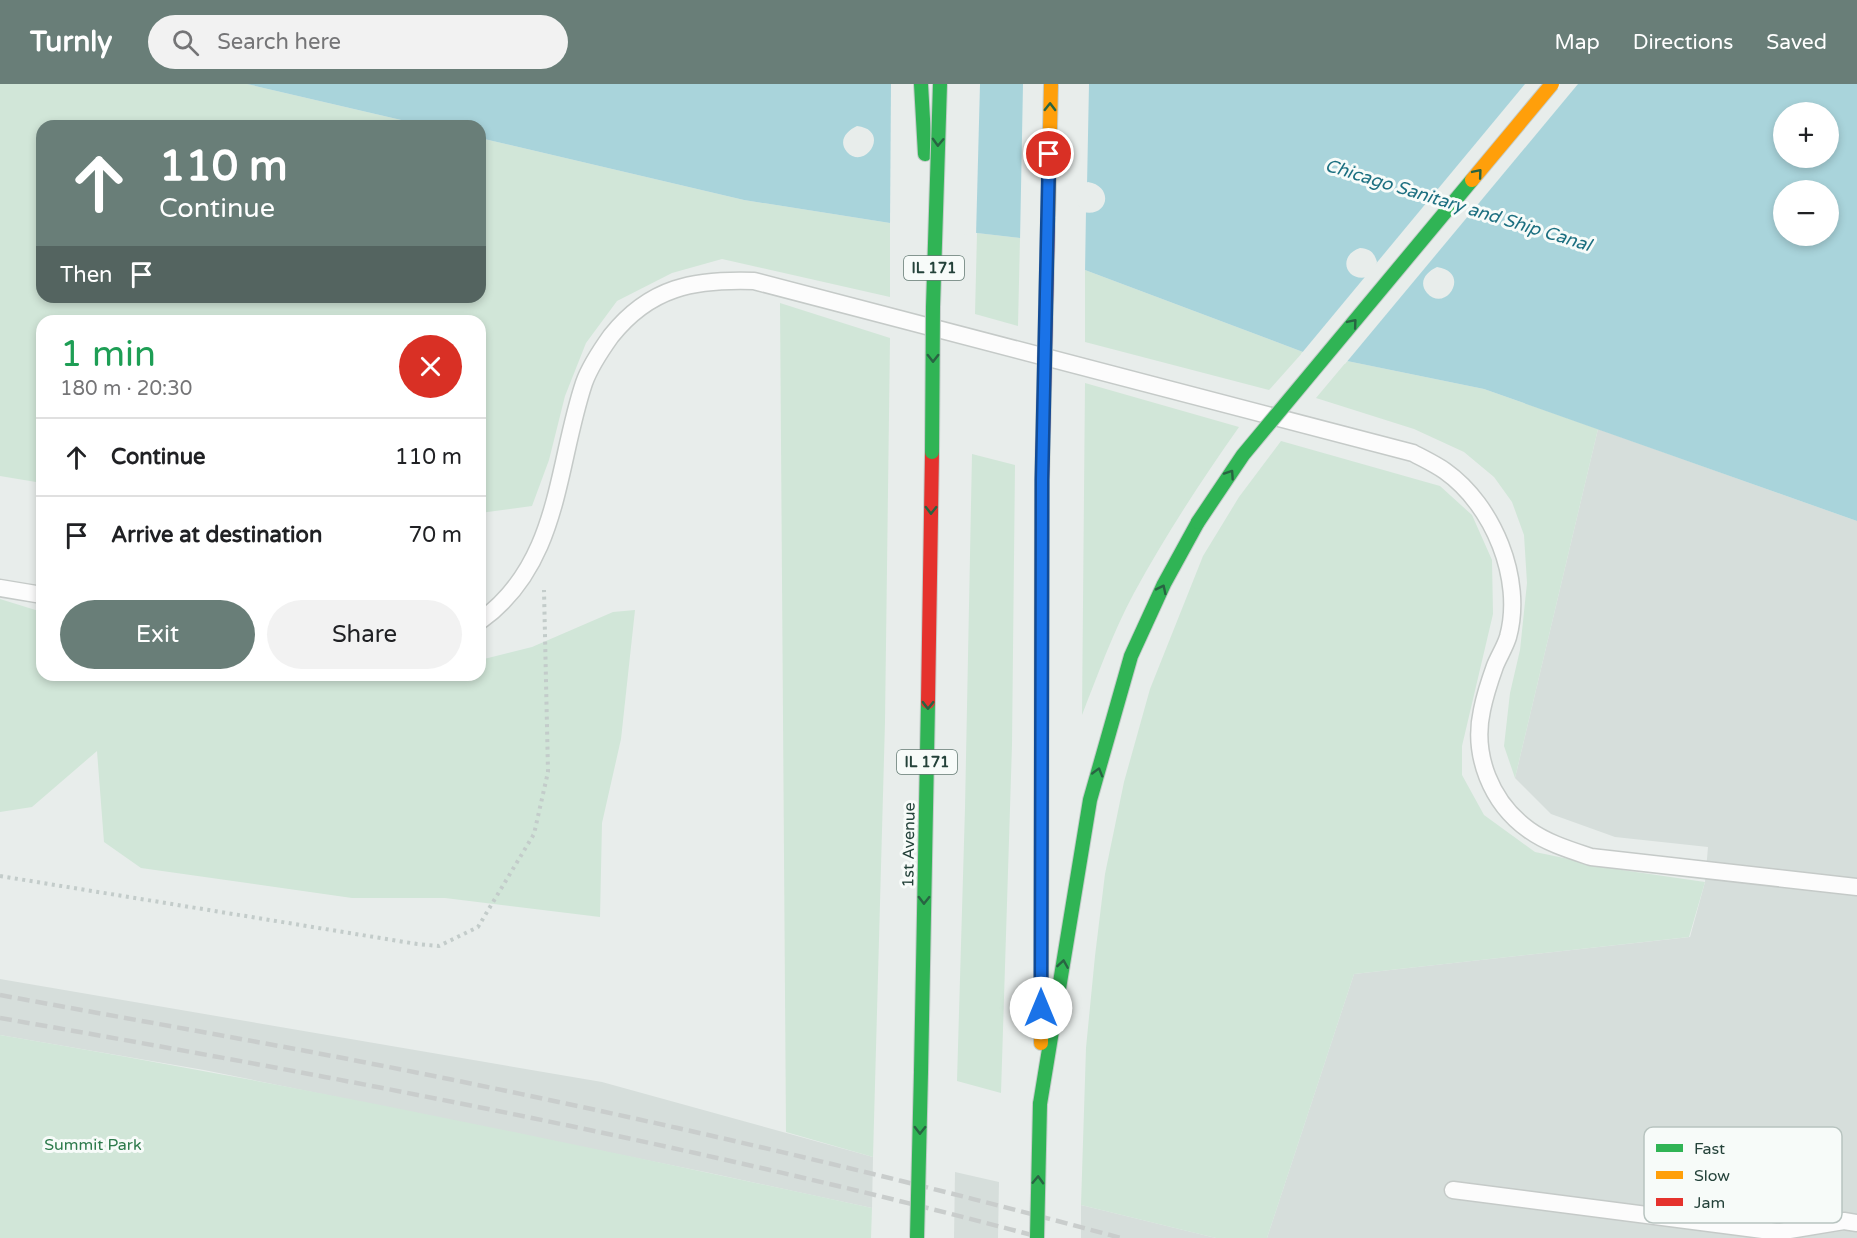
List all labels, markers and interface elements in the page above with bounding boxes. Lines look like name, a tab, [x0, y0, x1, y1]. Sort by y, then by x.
search box	[148, 15, 568, 69]
text: Turnly	[30, 25, 112, 59]
icon: search	[169, 26, 202, 59]
text: Search here	[217, 29, 341, 55]
text: Map	[1554, 30, 1600, 55]
text: Directions	[1633, 30, 1733, 55]
text: Saved	[1766, 30, 1827, 55]
map controls	[1773, 102, 1839, 246]
button: +	[1773, 102, 1839, 168]
one-way arrow	[1044, 103, 1057, 112]
pin	[1023, 128, 1074, 179]
icon: arrive	[1032, 137, 1065, 170]
one-way arrow	[932, 138, 944, 147]
text: 110 m	[159, 141, 288, 192]
icon: ahead	[60, 144, 138, 222]
water label: Chicago Sanitary and Ship Canal	[1322, 154, 1596, 257]
one-way arrow	[1471, 169, 1482, 180]
button: −	[1773, 180, 1839, 246]
text: Continue	[159, 192, 275, 225]
road number: IL 171	[904, 256, 964, 280]
icon: arrive	[125, 258, 158, 291]
text: Then	[60, 262, 113, 288]
one-way arrow	[1346, 318, 1357, 329]
text: 1 min	[60, 333, 156, 376]
button: close	[399, 335, 462, 398]
one-way arrow	[927, 354, 939, 363]
text: 180 m · 20:30	[60, 377, 192, 401]
icon: ahead	[60, 441, 93, 474]
text: Continue	[111, 444, 206, 470]
text: 110 m	[395, 444, 462, 470]
one-way arrow	[1223, 470, 1234, 481]
one-way arrow	[925, 506, 937, 515]
icon: arrive	[60, 519, 93, 552]
text: Arrive at destination	[111, 522, 322, 548]
text: 70 m	[408, 522, 462, 548]
one-way arrow	[1155, 584, 1167, 595]
button: Exit	[60, 600, 255, 669]
button: Share	[267, 600, 462, 669]
one-way arrow	[922, 701, 934, 710]
road number: IL 171	[897, 750, 957, 774]
one-way arrow	[1091, 767, 1103, 778]
street label: 1st Avenue	[898, 802, 920, 888]
one-way arrow	[918, 896, 931, 905]
one-way arrow	[1057, 959, 1069, 968]
position arrow	[1009, 976, 1073, 1040]
one-way arrow	[914, 1126, 926, 1135]
legend	[1644, 1127, 1842, 1223]
park label: Summit Park	[44, 1135, 142, 1155]
text: Fast	[1694, 1139, 1725, 1159]
text: Slow	[1694, 1166, 1730, 1186]
one-way arrow	[1032, 1175, 1045, 1184]
text: Jam	[1694, 1193, 1725, 1213]

